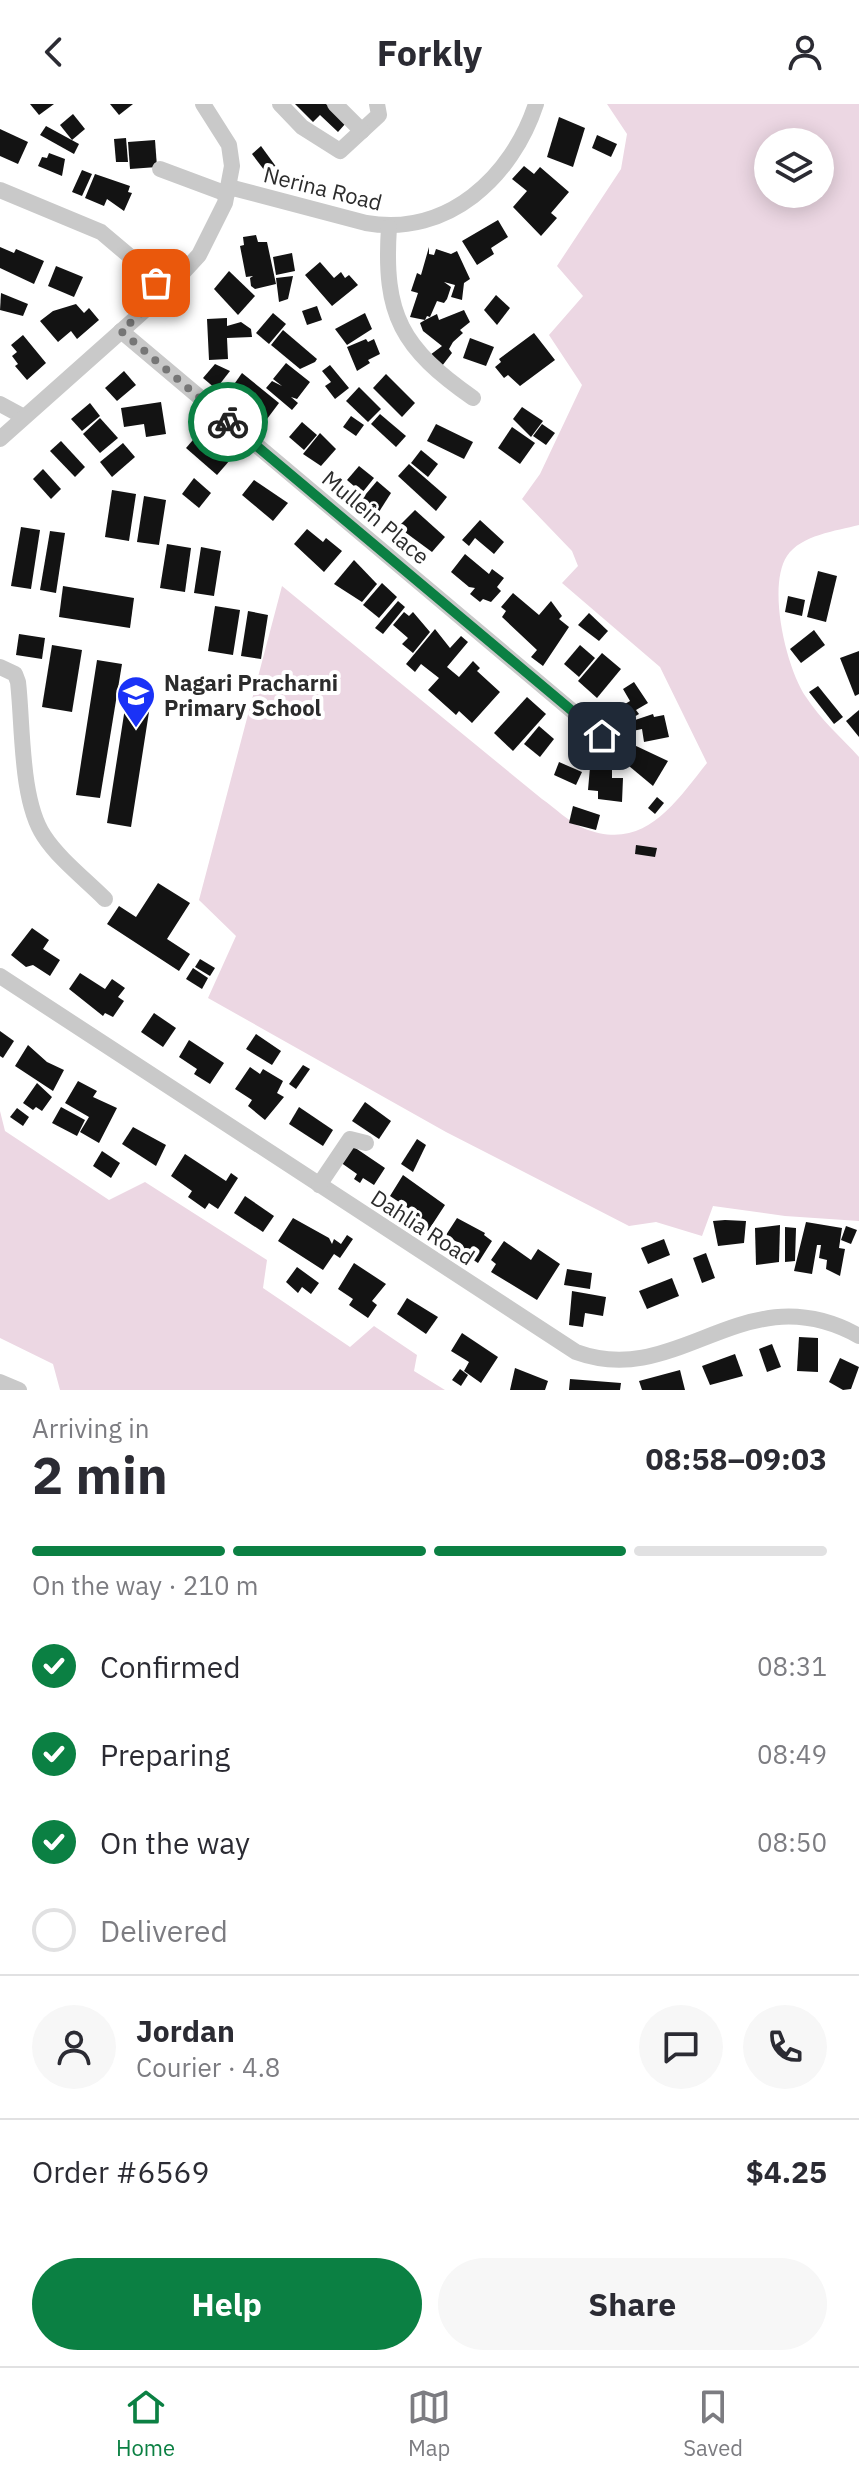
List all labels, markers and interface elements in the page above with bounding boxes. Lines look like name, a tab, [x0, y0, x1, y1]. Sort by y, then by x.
text: Forkly	[377, 29, 482, 76]
icon: back	[32, 30, 76, 74]
icon: person	[783, 30, 827, 74]
map controls	[754, 128, 834, 208]
button: layers	[754, 128, 834, 208]
street label: Nerina Road	[261, 159, 385, 217]
pin	[122, 249, 190, 317]
icon: bag	[134, 261, 178, 305]
courier	[188, 382, 268, 462]
icon: bike	[206, 400, 250, 444]
street label: Mullein Place	[316, 464, 436, 570]
place label: Nagari Pracharni Primary School	[164, 668, 338, 722]
school or university icon: Nagari Pracharni Primary School	[115, 674, 157, 729]
pin	[568, 702, 636, 770]
icon: home	[580, 714, 624, 758]
street label: Dahlia Road	[366, 1183, 480, 1271]
text: Arriving in	[32, 1411, 149, 1445]
text: 08:58–09:03	[646, 1439, 827, 1478]
text: 2 min	[32, 1441, 168, 1508]
text: On the way · 210 m	[32, 1568, 258, 1602]
icon: check	[32, 1644, 76, 1688]
text: Confirmed	[100, 1647, 241, 1686]
text: 08:31	[757, 1649, 827, 1683]
icon: check	[32, 1732, 76, 1776]
text: Preparing	[100, 1735, 230, 1774]
text: 08:49	[757, 1737, 827, 1771]
icon: check	[32, 1820, 76, 1864]
text: On the way	[100, 1823, 250, 1862]
text: 08:50	[757, 1825, 827, 1859]
text: Delivered	[100, 1911, 228, 1950]
button: person	[32, 2005, 116, 2089]
button: chat	[639, 2005, 723, 2089]
button: phone	[743, 2005, 827, 2089]
text: Jordan	[136, 2011, 235, 2050]
text: Courier · 4.8	[136, 2050, 280, 2084]
text: Order #6569	[32, 2152, 209, 2191]
text: $4.25	[746, 2152, 827, 2191]
button: Help	[32, 2258, 422, 2350]
button: Share	[438, 2258, 827, 2350]
tab: Home	[116, 2385, 175, 2462]
tab: Map	[407, 2385, 451, 2462]
tab: Saved	[683, 2385, 743, 2462]

